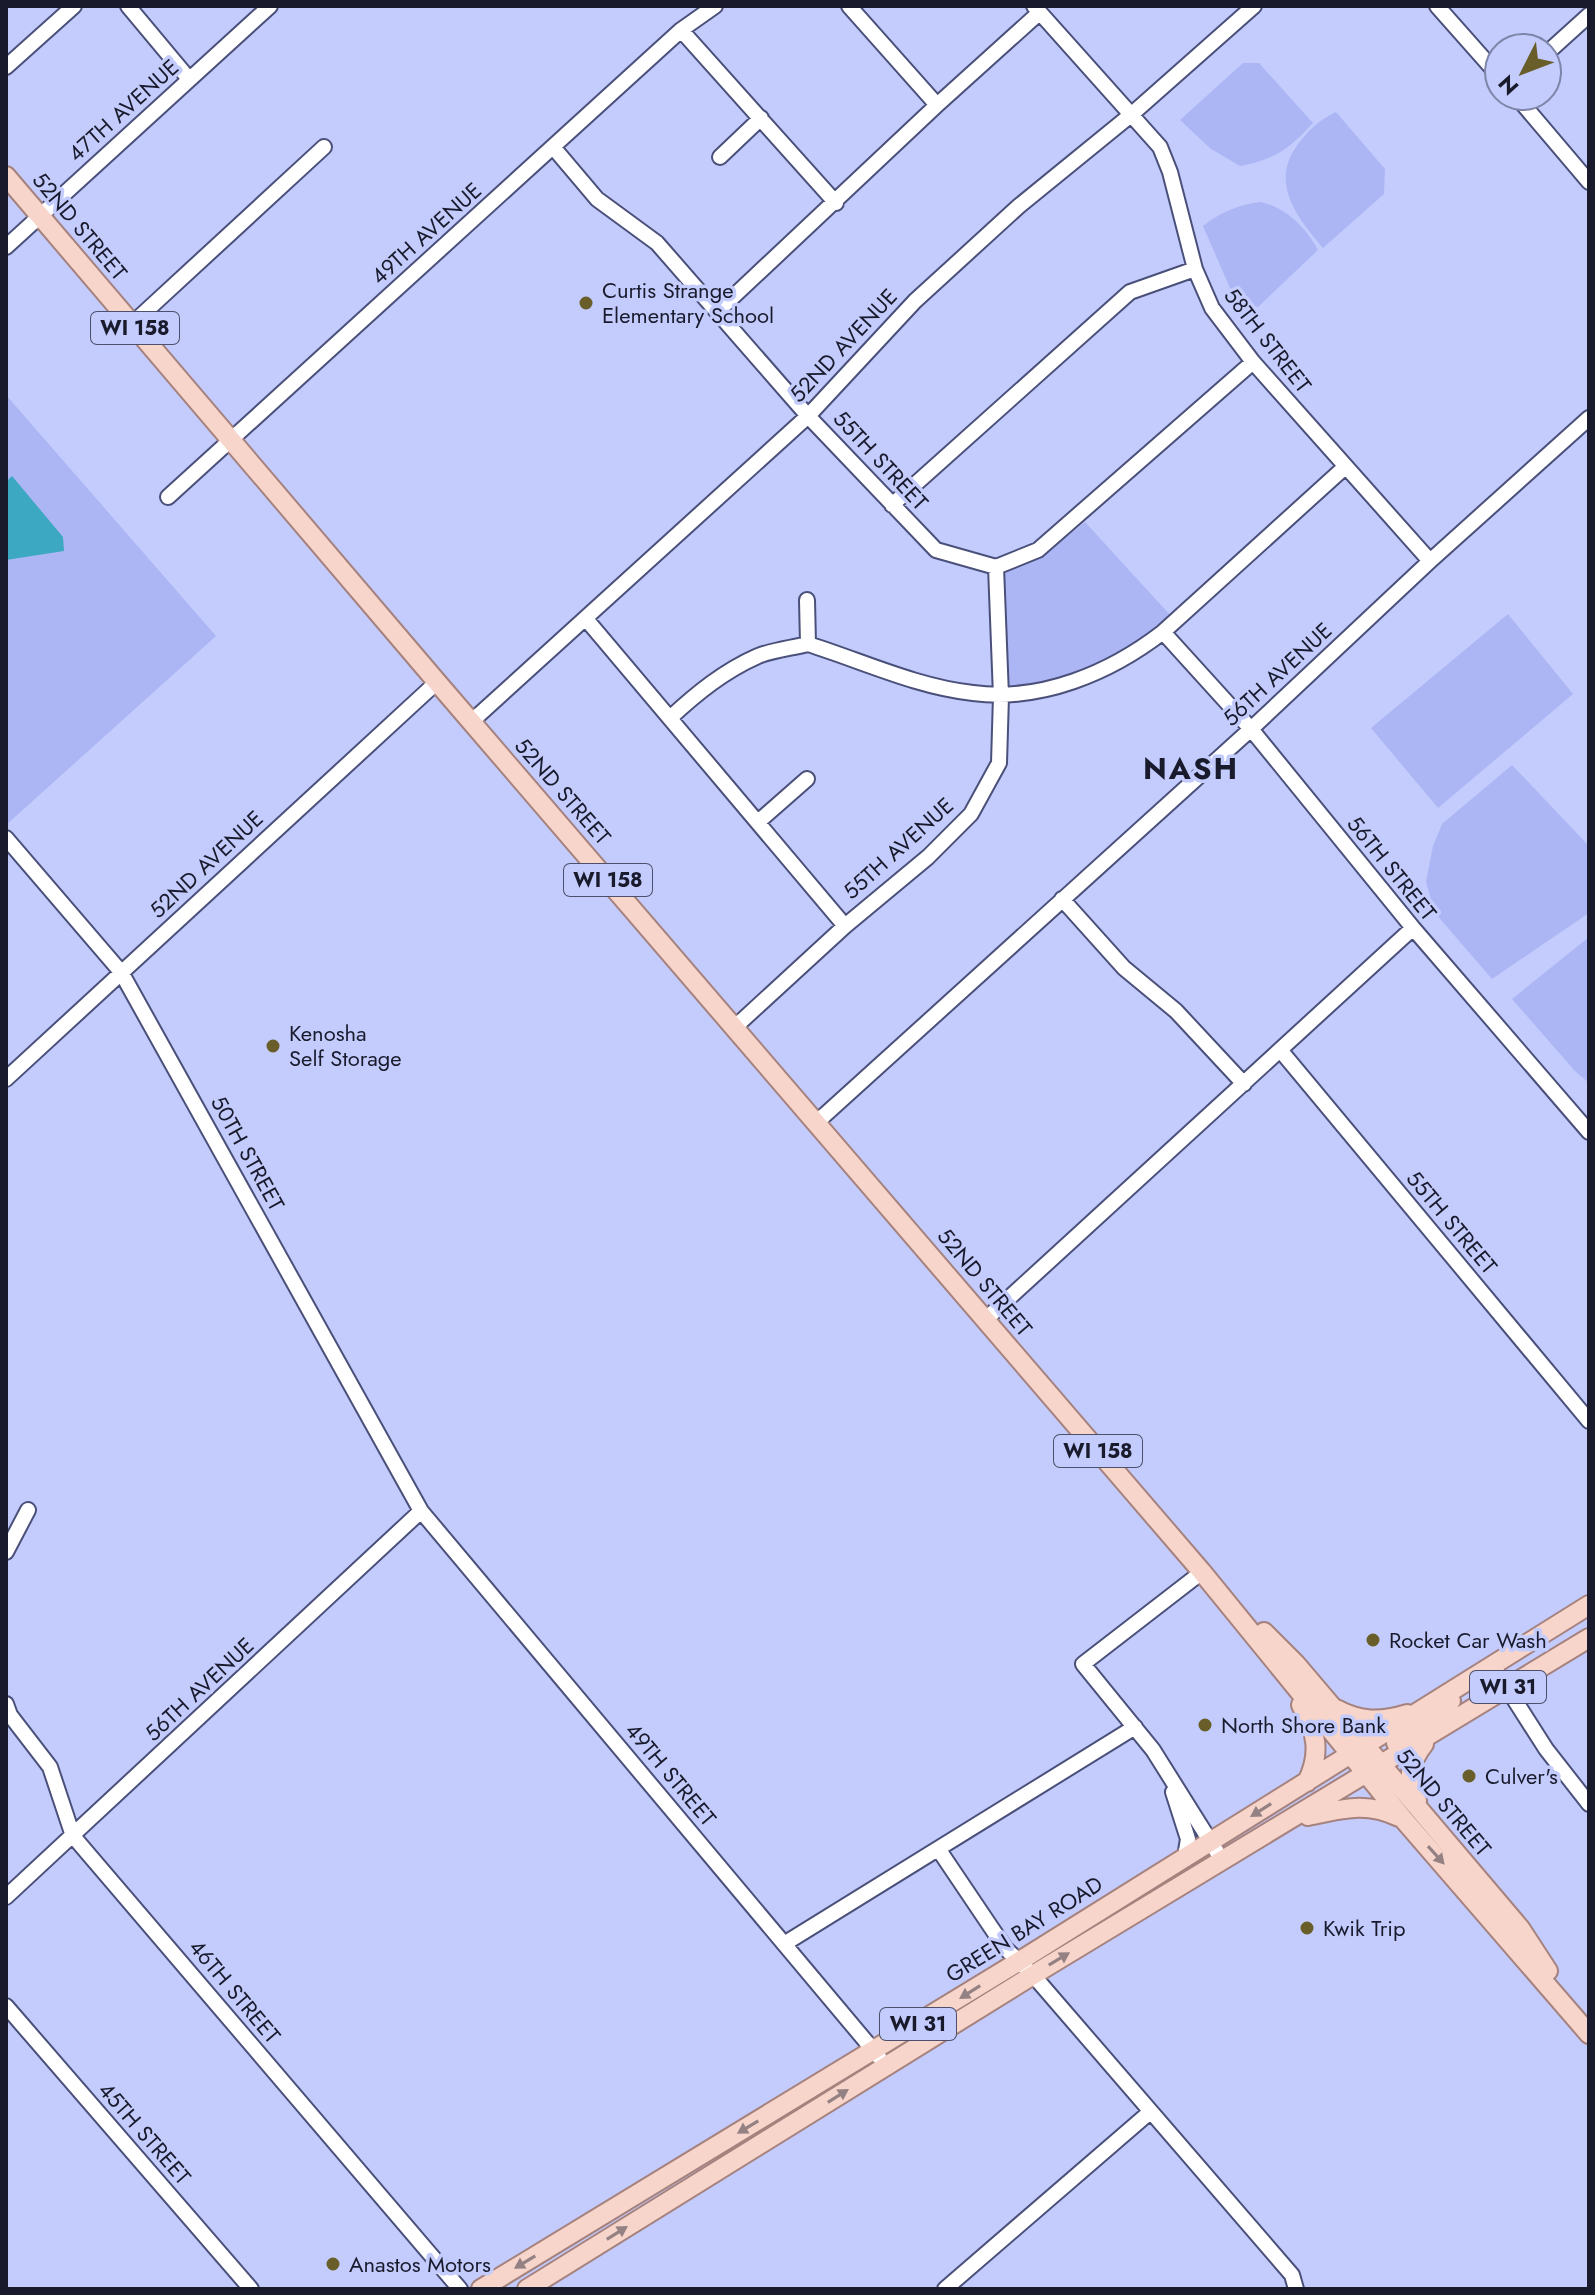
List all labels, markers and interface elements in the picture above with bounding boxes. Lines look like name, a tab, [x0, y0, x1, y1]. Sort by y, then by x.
north arrow	[1483, 32, 1563, 112]
street label: 47TH AVENUE	[60, 51, 186, 169]
text: N	[1490, 68, 1526, 103]
street label: 52ND STREET	[25, 165, 135, 288]
street label: 49TH AVENUE	[364, 175, 488, 291]
place label: Curtis Strange Elementary School	[602, 274, 774, 331]
street label: 52ND AVENUE	[782, 281, 904, 409]
street label: 58TH STREET	[1217, 281, 1320, 400]
marker: Curtis Strange Elementary School	[577, 294, 595, 312]
road number: WI 158	[91, 312, 179, 344]
street label: 55TH STREET	[826, 403, 936, 518]
street label: 56TH AVENUE	[1215, 615, 1339, 733]
street label: 52ND STREET	[507, 730, 619, 852]
district label: NASH	[1143, 747, 1239, 790]
street label: 55TH AVENUE	[836, 790, 960, 906]
street label: 52ND AVENUE	[142, 803, 270, 925]
street label: 56TH STREET	[1340, 809, 1445, 928]
road number: WI 158	[564, 864, 652, 896]
place label: Kenosha Self Storage	[289, 1017, 402, 1074]
marker: Kenosha Self Storage	[264, 1037, 282, 1055]
street label: 50TH STREET	[203, 1090, 293, 1217]
street label: 55TH STREET	[1399, 1163, 1505, 1281]
street label: 52ND STREET	[930, 1221, 1040, 1344]
road number: WI 158	[1054, 1435, 1142, 1467]
place label: Rocket Car Wash	[1389, 1624, 1547, 1656]
street label: 56TH AVENUE	[137, 1630, 261, 1748]
marker: Rocket Car Wash	[1364, 1631, 1382, 1649]
road number: WI 31	[1470, 1671, 1546, 1703]
place label: North Shore Bank	[1221, 1709, 1386, 1741]
street label: 49TH STREET	[618, 1715, 724, 1833]
marker: North Shore Bank	[1196, 1716, 1214, 1734]
street label: 52ND STREET	[1389, 1741, 1499, 1864]
place label: Culver's	[1485, 1760, 1558, 1792]
marker: Culver's	[1460, 1767, 1478, 1785]
one-way arrow	[1250, 1802, 1272, 1816]
one-way arrow	[1427, 1845, 1444, 1865]
street label: GREEN BAY ROAD	[939, 1868, 1109, 1990]
place label: Kwik Trip	[1323, 1912, 1406, 1944]
marker: Kwik Trip	[1298, 1919, 1316, 1937]
street label: 46TH STREET	[182, 1932, 289, 2051]
one-way arrow	[1048, 1952, 1070, 1966]
one-way arrow	[959, 1984, 980, 1999]
road number: WI 31	[880, 2008, 956, 2040]
street label: 45TH STREET	[91, 2075, 199, 2192]
one-way arrow	[827, 2090, 849, 2104]
one-way arrow	[737, 2120, 759, 2134]
one-way arrow	[606, 2227, 628, 2241]
place label: Anastos Motors	[349, 2248, 491, 2280]
marker: Anastos Motors	[324, 2255, 342, 2273]
one-way arrow	[514, 2255, 536, 2269]

